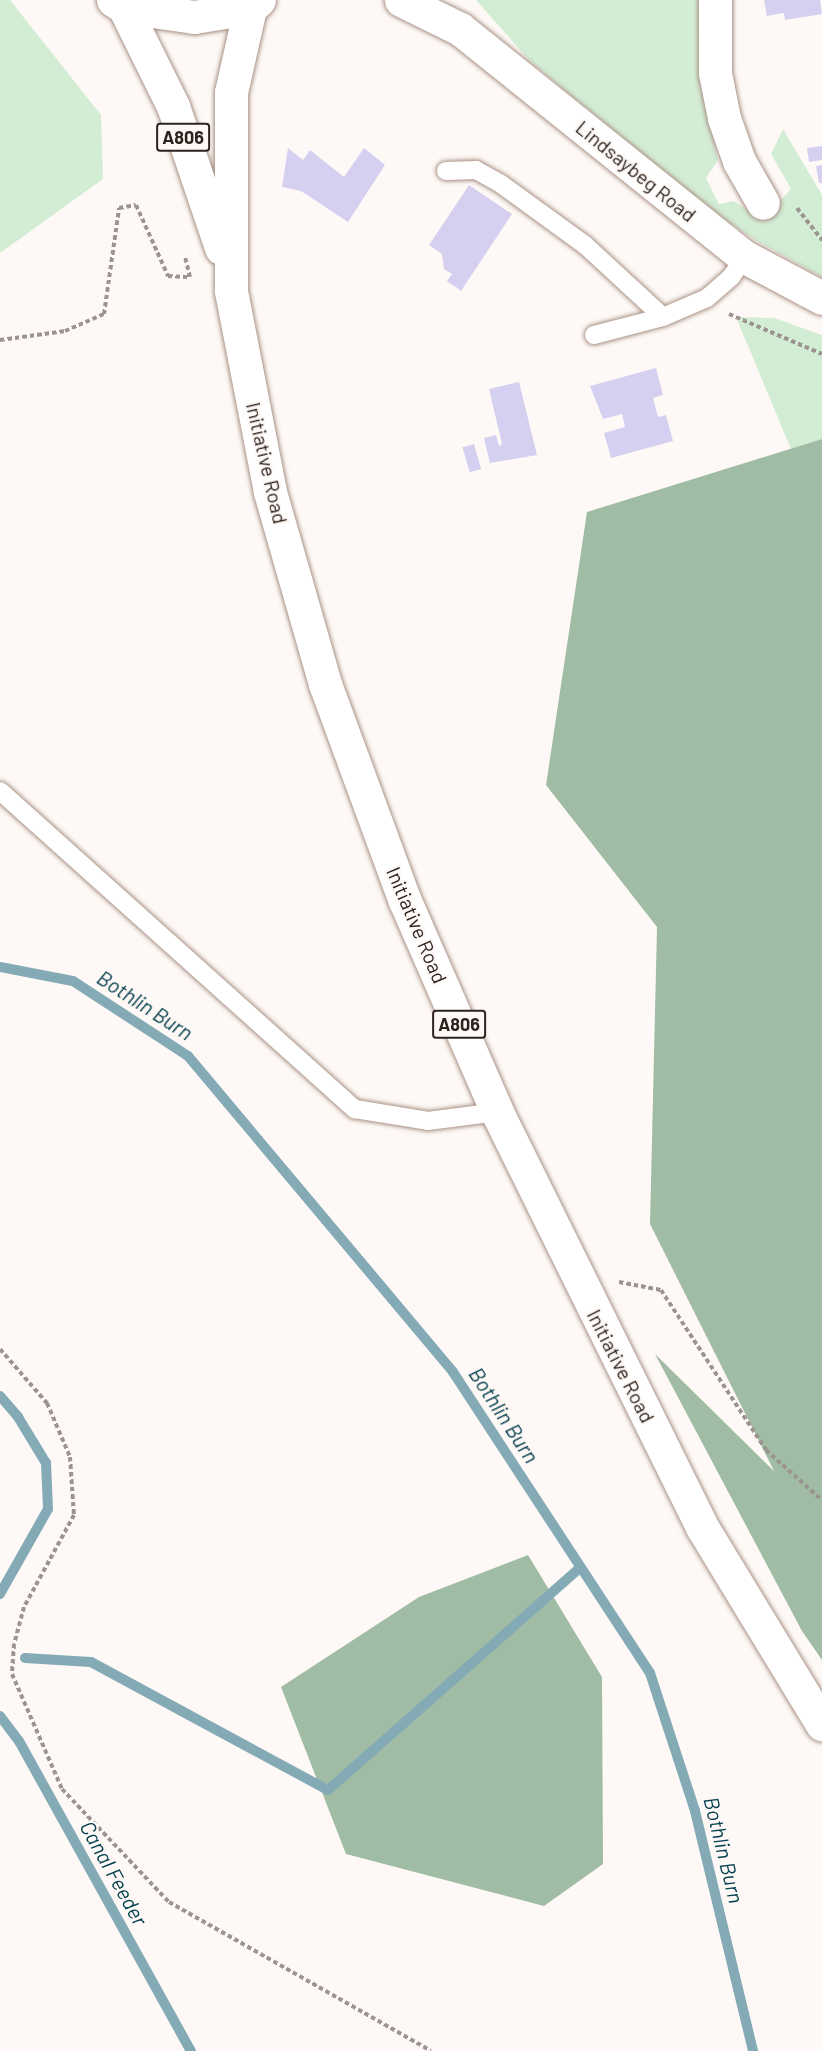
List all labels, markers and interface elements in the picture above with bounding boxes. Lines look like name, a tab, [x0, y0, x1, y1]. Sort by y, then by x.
street label: Lindsaybeg Road	[571, 115, 701, 227]
road number: A806	[156, 122, 210, 152]
street label: Initiative Road	[241, 400, 293, 526]
street label: Initiative Road	[382, 863, 452, 987]
water label: Bothlin Burn	[92, 965, 198, 1045]
road number: A806	[432, 1009, 486, 1039]
street label: Initiative Road	[582, 1305, 660, 1427]
water label: Bothlin Burn	[464, 1362, 544, 1468]
water label: Bothlin Burn	[699, 1794, 749, 1906]
water label: Canal Feeder	[75, 1816, 153, 1930]

